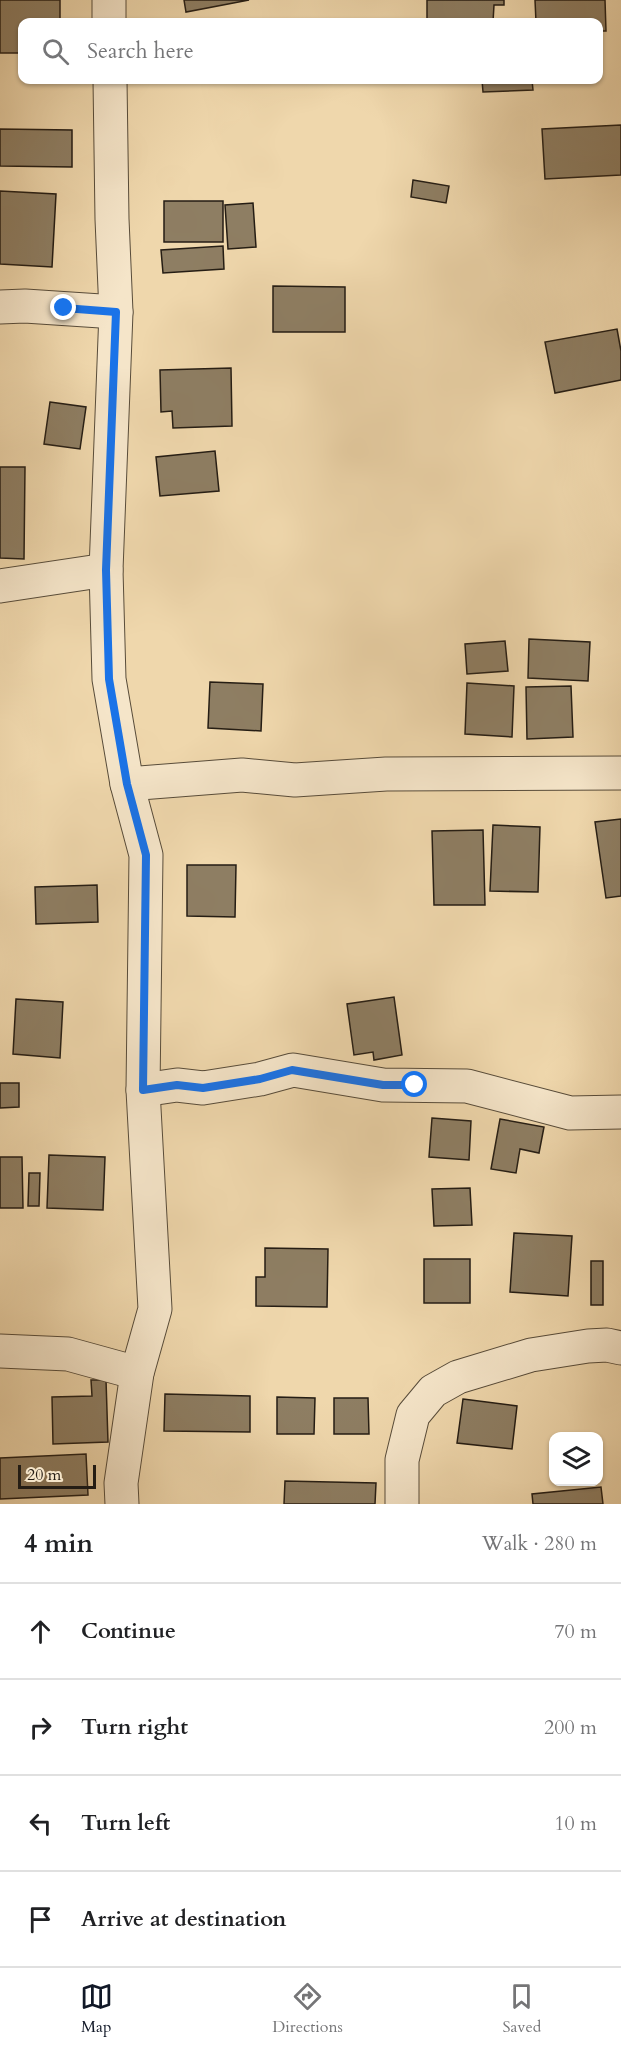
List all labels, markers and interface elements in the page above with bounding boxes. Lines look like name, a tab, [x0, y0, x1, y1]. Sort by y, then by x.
search box	[18, 18, 603, 84]
icon: search	[39, 35, 72, 68]
text: Search here	[87, 36, 194, 66]
route end	[50, 294, 76, 320]
route start	[401, 1071, 427, 1097]
map controls	[549, 1432, 603, 1486]
button: layers	[549, 1432, 603, 1486]
scale bar	[18, 1462, 96, 1490]
text: 20 m	[27, 1464, 61, 1486]
text: 4 min	[24, 1526, 93, 1561]
text: Walk · 280 m	[482, 1530, 597, 1557]
icon: ahead	[24, 1615, 57, 1648]
text: Continue	[81, 1616, 176, 1646]
text: 70 m	[554, 1618, 597, 1645]
icon: right	[24, 1711, 57, 1744]
text: Turn right	[81, 1712, 188, 1742]
text: 200 m	[544, 1714, 597, 1741]
icon: left	[24, 1807, 57, 1840]
text: Turn left	[81, 1808, 170, 1838]
text: 10 m	[554, 1810, 597, 1837]
icon: arrive	[24, 1903, 57, 1936]
text: Arrive at destination	[81, 1904, 286, 1934]
tab: Map	[80, 1980, 113, 2038]
tab: Directions	[272, 1980, 343, 2038]
tab: Saved	[502, 1980, 541, 2038]

